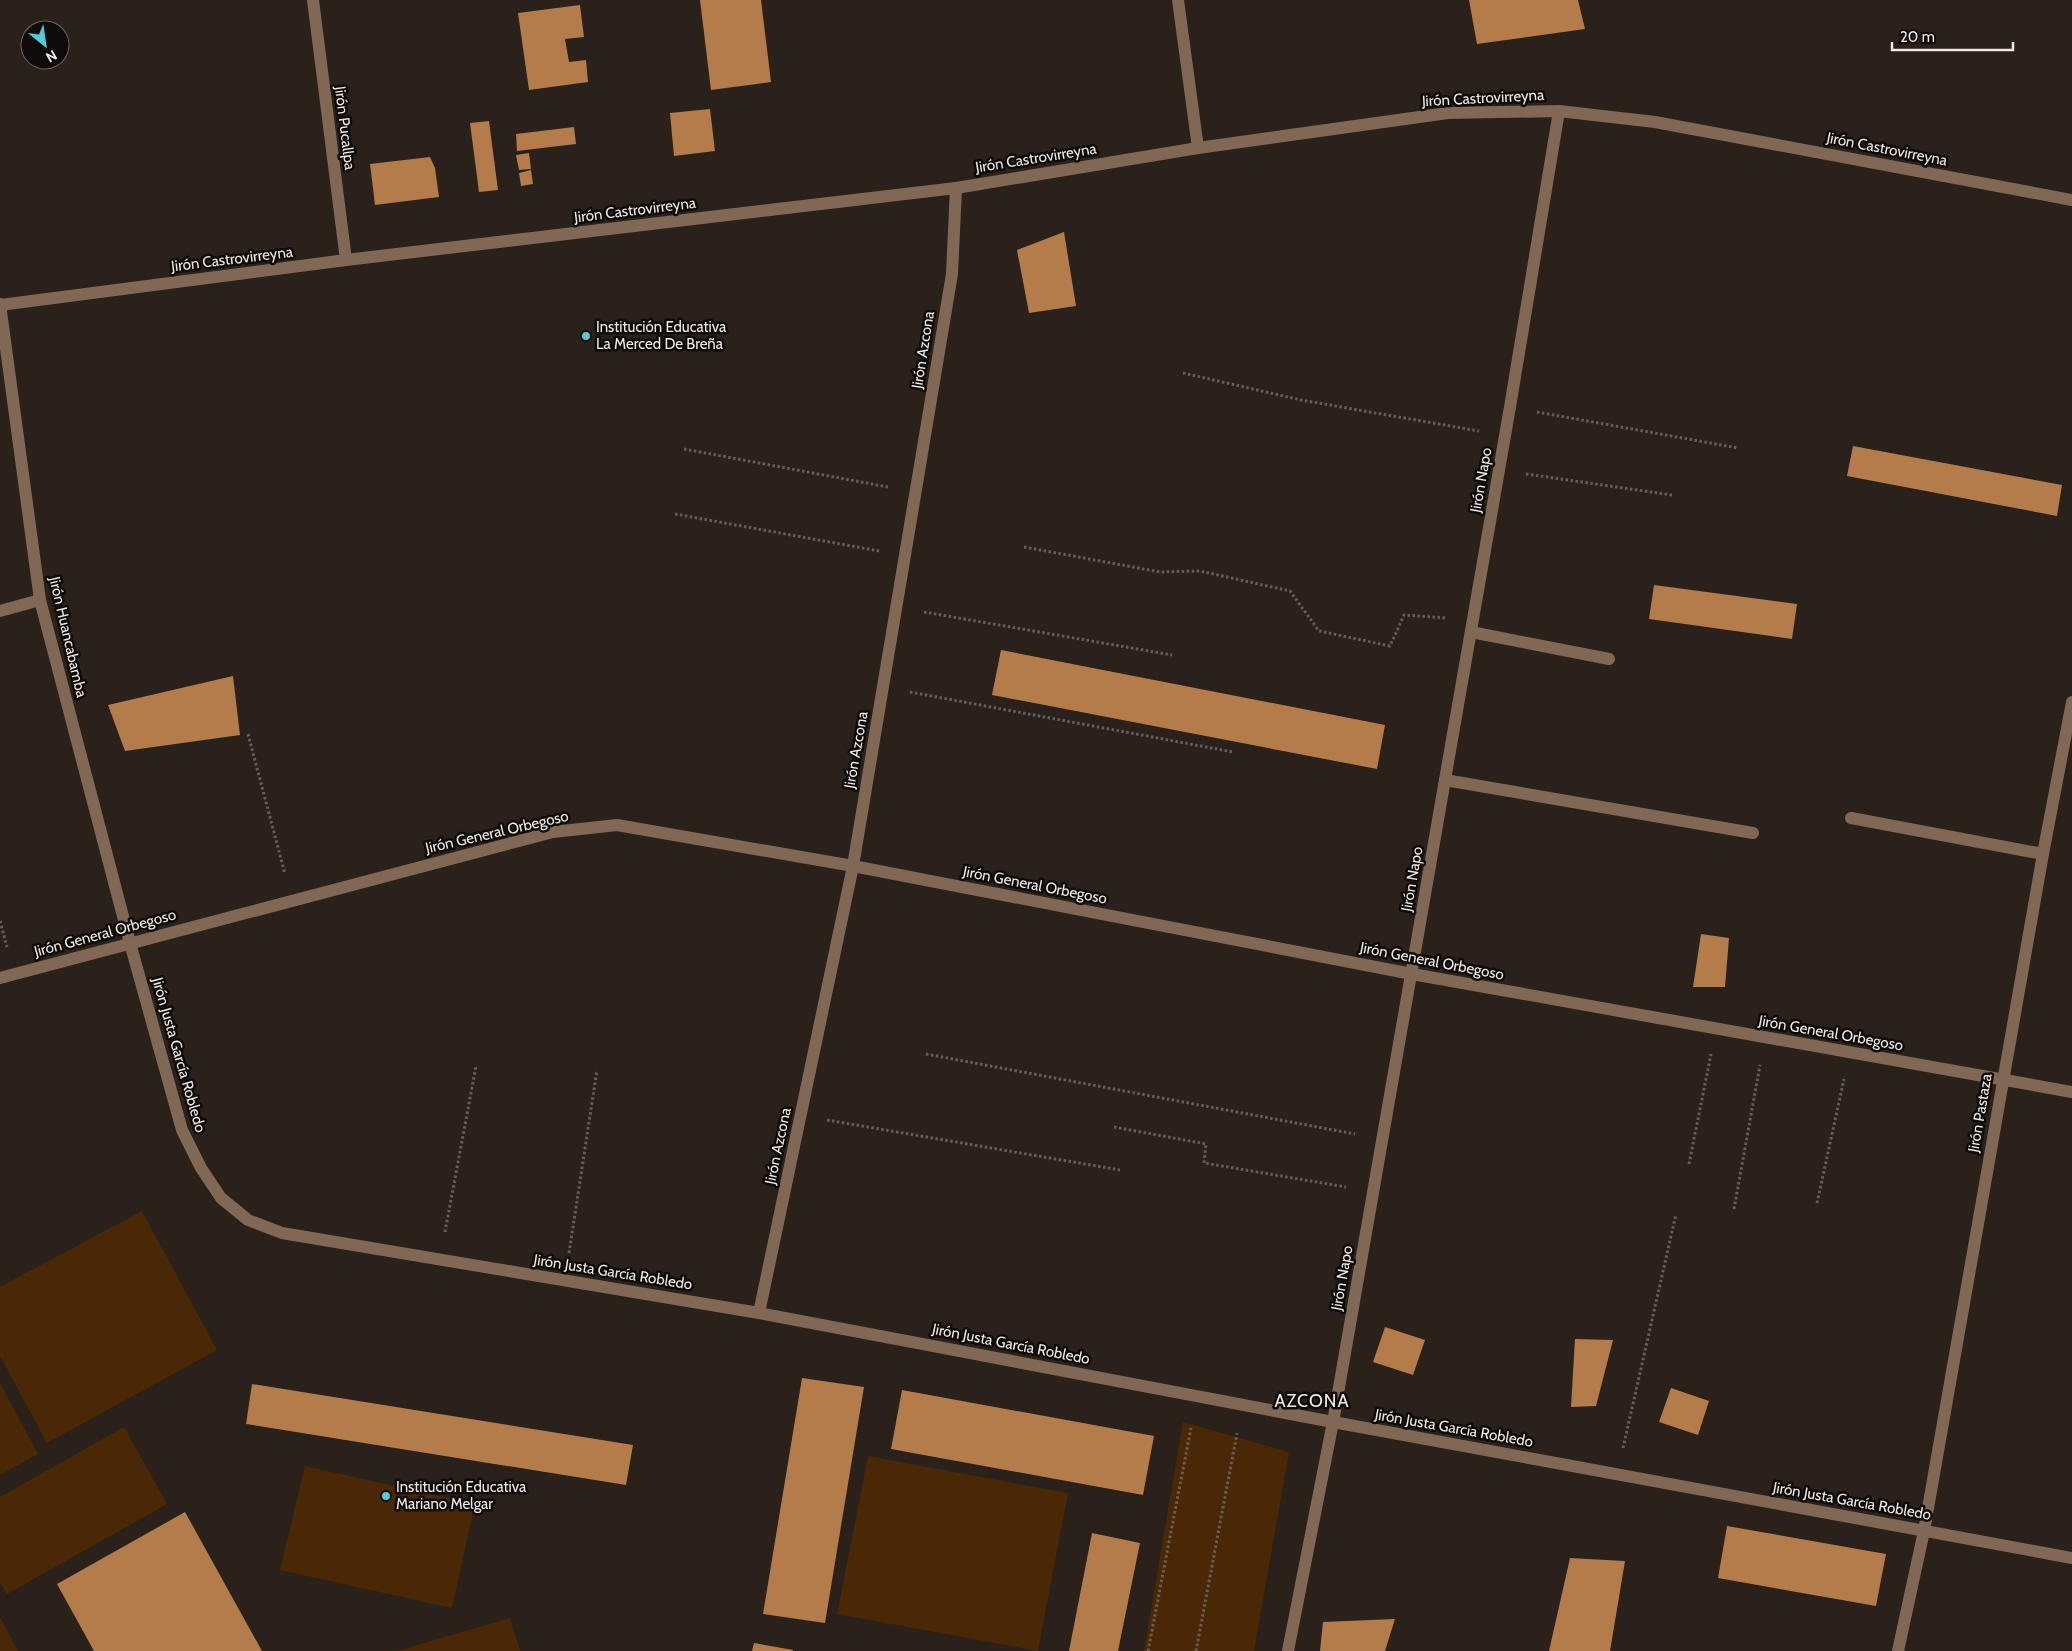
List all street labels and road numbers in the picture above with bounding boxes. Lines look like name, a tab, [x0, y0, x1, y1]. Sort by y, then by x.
street label: Jirón Pucallpa	[331, 84, 359, 172]
street label: Jirón Castrovirreyna	[1420, 86, 1545, 110]
street label: Jirón Castrovirreyna	[1824, 128, 1950, 170]
street label: Jirón Castrovirreyna	[973, 139, 1099, 177]
street label: Jirón Castrovirreyna	[572, 194, 698, 227]
street label: Jirón Castrovirreyna	[169, 243, 295, 276]
street label: Jirón Azcona	[908, 309, 938, 391]
street label: Jirón Napo	[1466, 446, 1496, 515]
street label: Jirón Huancabamba	[45, 574, 91, 700]
street label: Jirón Azcona	[840, 709, 872, 791]
street label: Jirón General Orbegoso	[423, 807, 570, 857]
street label: Jirón Napo	[1397, 845, 1427, 914]
street label: Jirón General Orbegoso	[960, 862, 1109, 908]
street label: Jirón General Orbegoso	[31, 905, 178, 961]
street label: Jirón General Orbegoso	[1357, 938, 1506, 984]
street label: Jirón Justa García Robledo	[148, 975, 210, 1134]
street label: Jirón General Orbegoso	[1756, 1011, 1905, 1055]
street label: Jirón Pastaza	[1964, 1071, 1996, 1155]
street label: Jirón Azcona	[761, 1105, 795, 1187]
street label: Jirón Napo	[1327, 1244, 1357, 1313]
street label: Jirón Justa García Robledo	[531, 1250, 694, 1293]
street label: Jirón Justa García Robledo	[930, 1320, 1091, 1368]
street label: Jirón Justa García Robledo	[1373, 1405, 1534, 1451]
street label: Jirón Justa García Robledo	[1771, 1478, 1932, 1524]

